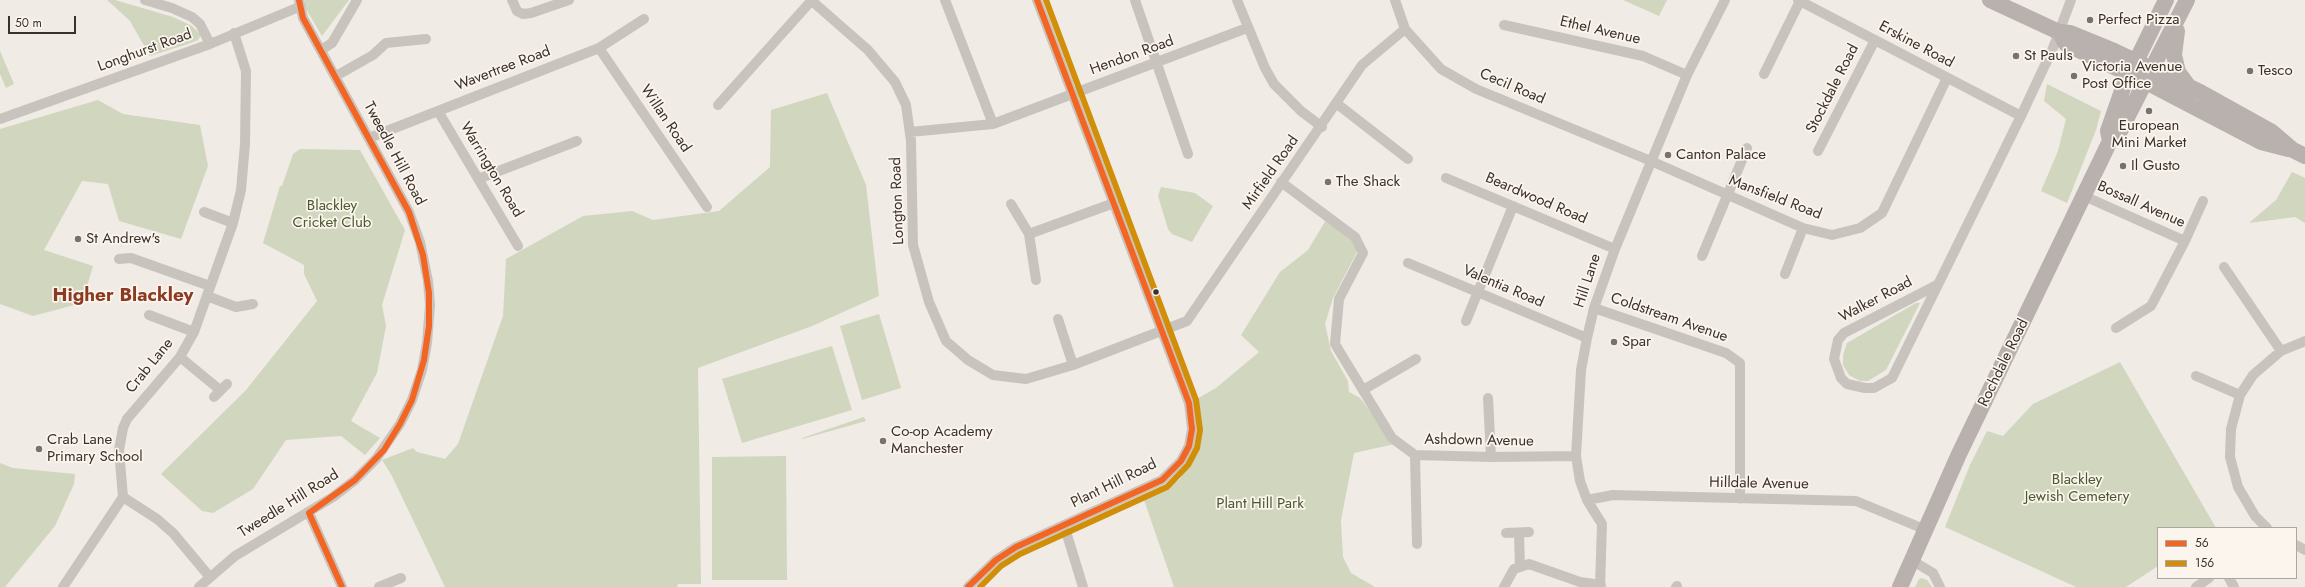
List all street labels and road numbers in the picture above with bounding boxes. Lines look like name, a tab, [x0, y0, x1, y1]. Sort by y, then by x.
street label: Ethel Avenue	[1558, 13, 1642, 49]
street label: Erskine Road	[1875, 18, 1957, 72]
street label: Longhurst Road	[96, 26, 194, 76]
street label: Hendon Road	[1088, 33, 1176, 79]
street label: Stockdale Road	[1803, 41, 1863, 137]
street label: Wavertree Road	[453, 43, 553, 95]
street label: Cecil Road	[1477, 65, 1547, 109]
street label: Willan Road	[636, 82, 694, 156]
street label: Tweedle Hill Road	[359, 99, 429, 209]
street label: Warrington Road	[456, 119, 526, 221]
street label: Mirfield Road	[1239, 133, 1303, 213]
street label: Longton Road	[887, 157, 909, 245]
street label: Beardwood Road	[1482, 169, 1590, 229]
street label: Mansfield Road	[1726, 172, 1824, 224]
street label: Bossall Avenue	[2094, 178, 2188, 232]
street label: Hill Lane	[1571, 252, 1605, 310]
street label: Valentia Road	[1460, 262, 1546, 312]
street label: Walker Road	[1836, 273, 1916, 327]
street label: Coldstream Avenue	[1608, 289, 1730, 347]
street label: Rochdale Road	[1975, 316, 2033, 410]
street label: Crab Lane	[122, 335, 178, 397]
street label: Ashdown Avenue	[1424, 431, 1534, 451]
street label: Plant Hill Road	[1068, 455, 1160, 513]
street label: Tweedle Hill Road	[236, 466, 342, 542]
street label: Hilldale Avenue	[1709, 474, 1809, 494]

